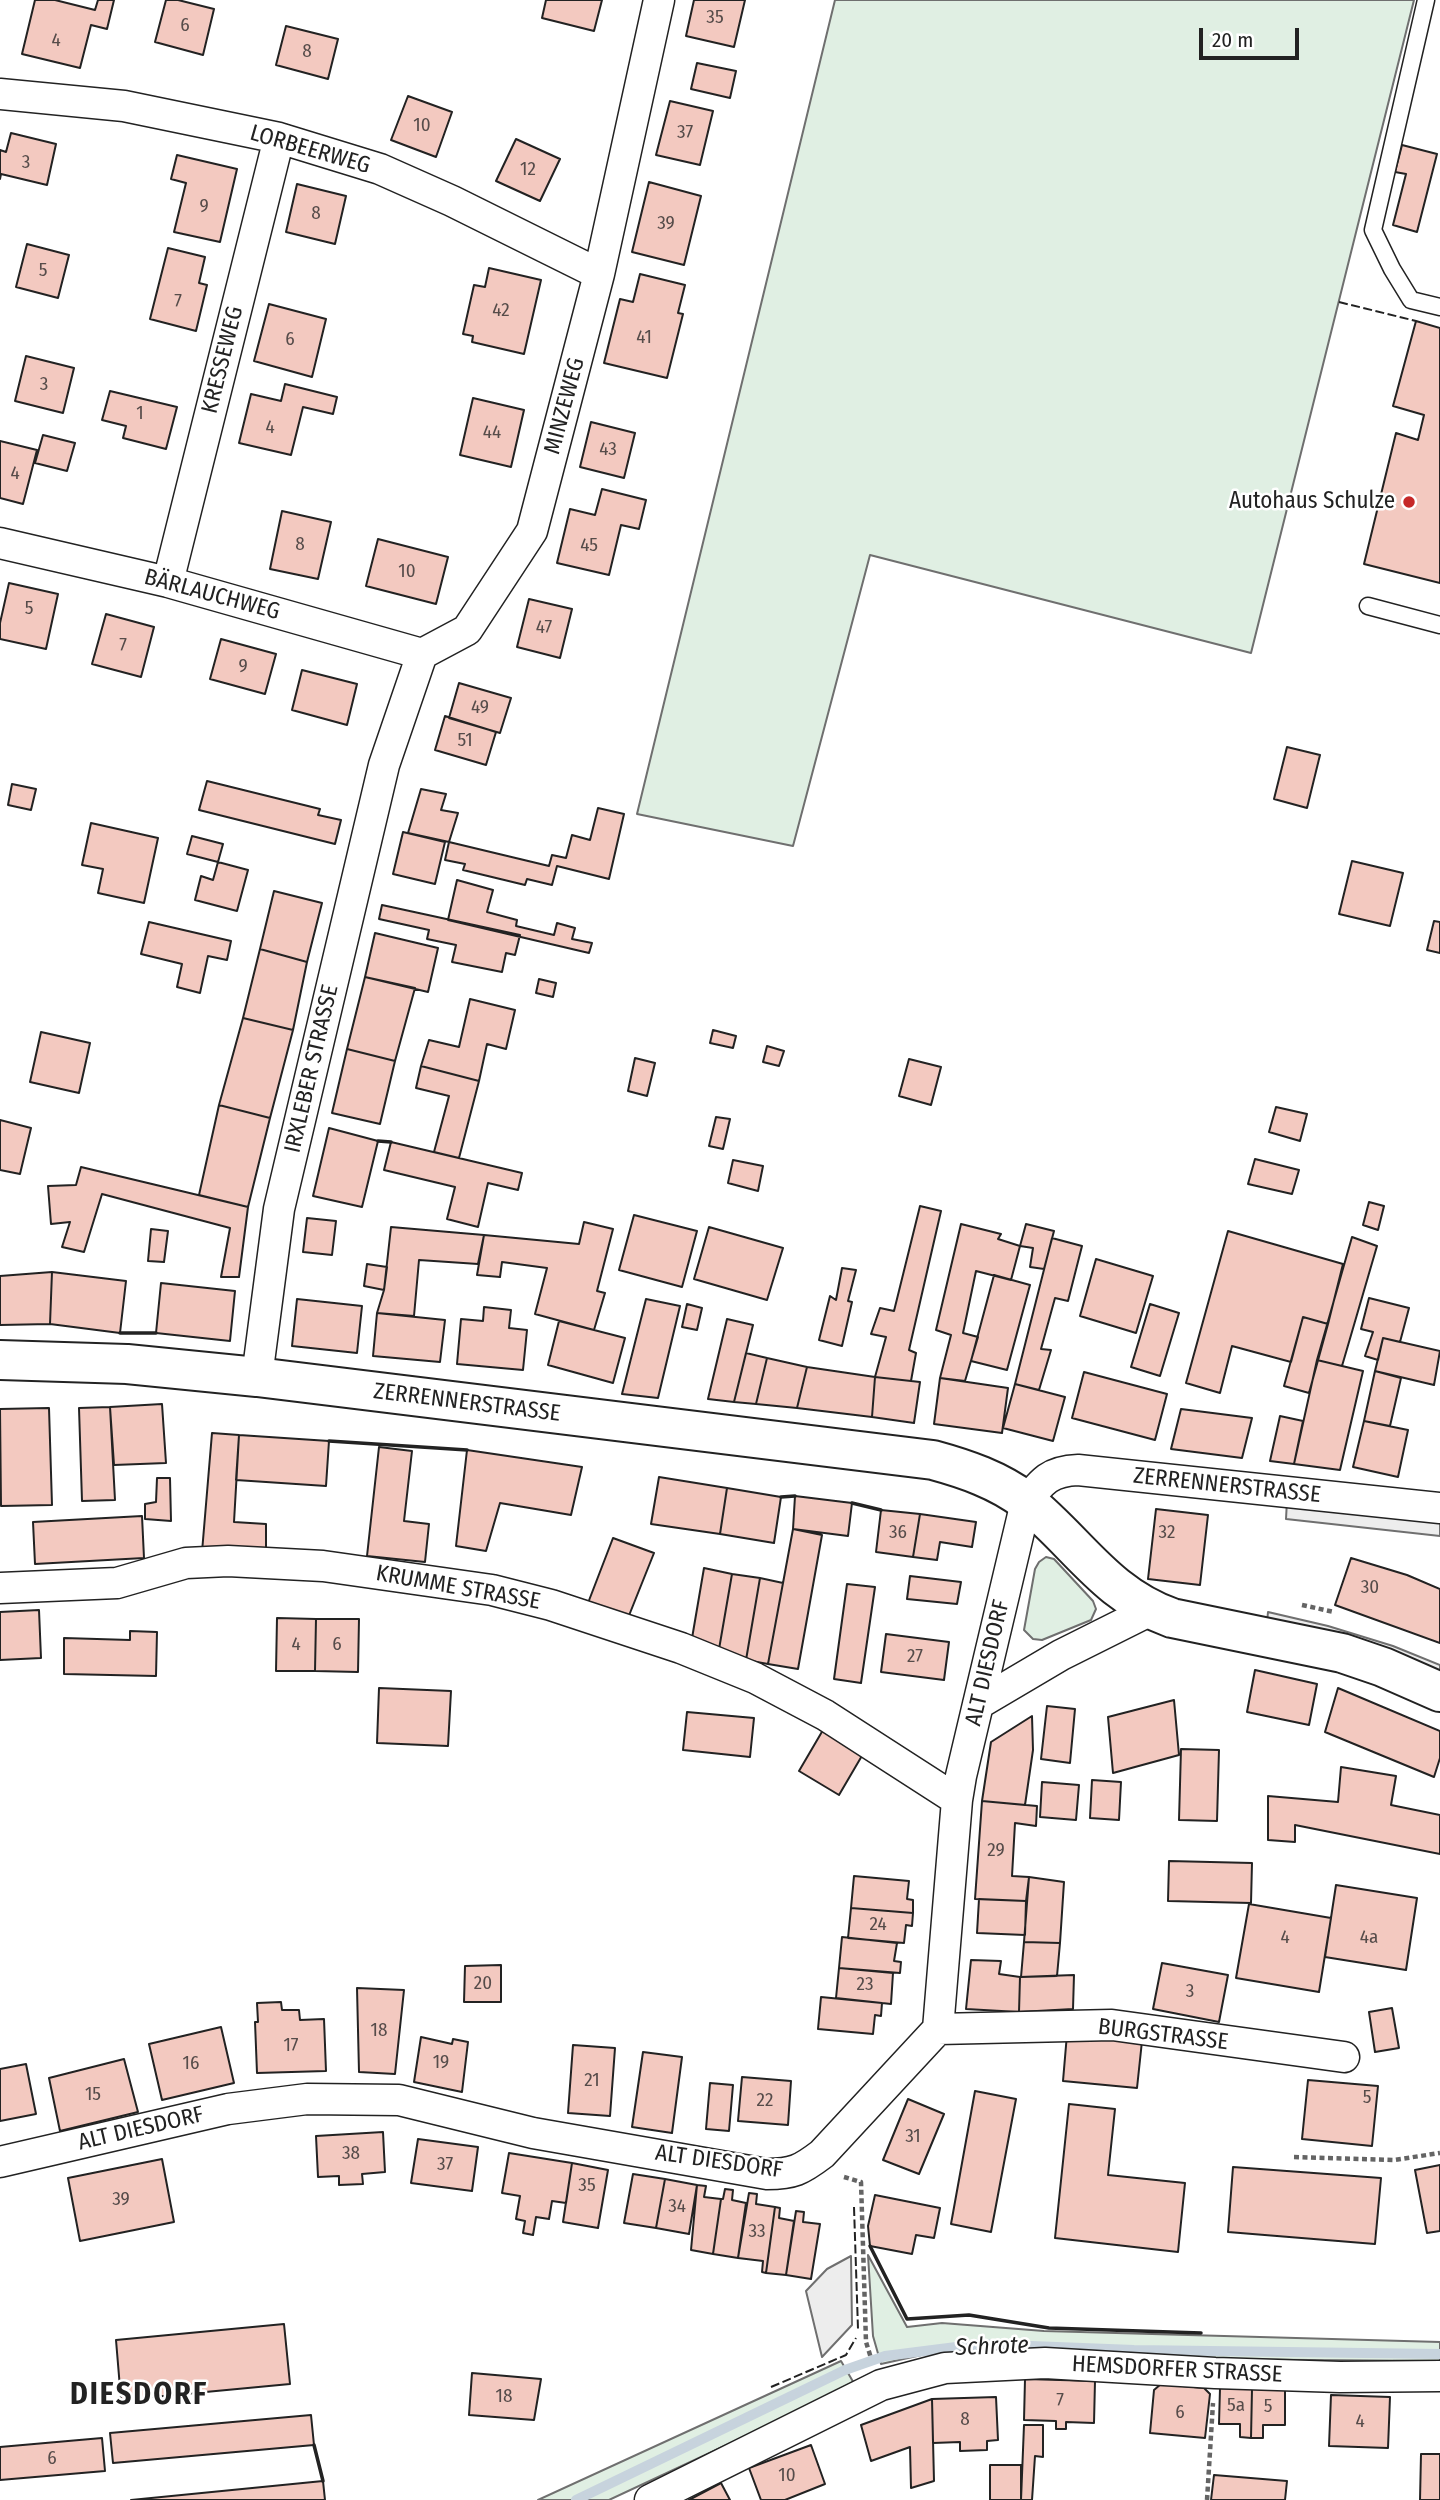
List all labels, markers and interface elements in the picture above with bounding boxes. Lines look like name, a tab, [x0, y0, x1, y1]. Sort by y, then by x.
house number: 35	[706, 7, 724, 29]
scale bar	[1202, 14, 1302, 58]
house number: 6	[180, 15, 190, 37]
text: 20 m	[1212, 27, 1253, 53]
house number: 4	[51, 30, 61, 52]
house number: 8	[302, 41, 312, 63]
house number: 10	[413, 115, 431, 137]
street label: LORBEERWEG	[247, 120, 373, 180]
house number: 37	[677, 122, 693, 144]
house number: 3	[22, 152, 30, 174]
house number: 12	[520, 159, 536, 181]
house number: 9	[199, 196, 209, 218]
house number: 8	[311, 203, 321, 225]
house number: 39	[657, 213, 675, 235]
house number: 5	[39, 260, 47, 282]
house number: 7	[174, 291, 182, 313]
house number: 42	[492, 300, 510, 322]
street label: KRESSEWEG	[196, 304, 250, 416]
house number: 41	[636, 327, 652, 349]
house number: 6	[285, 329, 295, 351]
street label: MINZEWEG	[539, 355, 591, 457]
house number: 3	[40, 374, 48, 396]
house number: 1	[136, 403, 144, 425]
house number: 4	[265, 417, 275, 439]
house number: 44	[483, 422, 501, 444]
house number: 43	[599, 439, 617, 461]
house number: 4	[10, 463, 20, 485]
place label: Autohaus Schulze	[1229, 488, 1395, 516]
marker: Autohaus Schulze	[1401, 494, 1417, 510]
house number: 8	[295, 534, 305, 556]
house number: 45	[580, 535, 598, 557]
house number: 10	[398, 561, 416, 583]
street label: BÄRLAUCHWEG	[141, 564, 283, 626]
house number: 5	[25, 598, 33, 620]
house number: 47	[536, 617, 552, 639]
house number: 7	[119, 635, 127, 657]
house number: 9	[238, 656, 248, 678]
house number: 49	[471, 697, 489, 719]
house number: 51	[457, 730, 473, 752]
street label: IRXLEBER STRASSE	[279, 982, 345, 1156]
street label: ZERRENNERSTRASSE	[372, 1378, 562, 1428]
street label: ZERRENNERSTRASSE	[1132, 1462, 1322, 1510]
house number: 36	[889, 1522, 907, 1544]
house number: 32	[1159, 1522, 1175, 1544]
street label: KRUMME STRASSE	[374, 1560, 542, 1616]
house number: 30	[1361, 1577, 1379, 1599]
street label: ALT DIESDORF	[960, 1597, 1016, 1729]
house number: 4	[291, 1634, 301, 1656]
house number: 6	[332, 1634, 342, 1656]
house number: 27	[907, 1646, 923, 1668]
house number: 29	[987, 1840, 1005, 1862]
house number: 24	[869, 1914, 887, 1936]
house number: 4	[1280, 1927, 1290, 1949]
house number: 4a	[1360, 1927, 1378, 1949]
house number: 20	[474, 1973, 492, 1995]
house number: 23	[857, 1974, 873, 1996]
house number: 3	[1186, 1981, 1194, 2003]
street label: BURGSTRASSE	[1096, 2013, 1230, 2057]
house number: 18	[371, 2020, 387, 2042]
house number: 17	[283, 2035, 299, 2057]
house number: 19	[433, 2052, 449, 2074]
house number: 16	[183, 2053, 199, 2075]
house number: 21	[584, 2070, 600, 2092]
house number: 15	[85, 2084, 101, 2106]
house number: 5	[1363, 2087, 1371, 2109]
house number: 22	[757, 2090, 773, 2112]
street label: ALT DIESDORF	[75, 2101, 207, 2157]
house number: 31	[905, 2126, 921, 2148]
street label: ALT DIESDORF	[654, 2139, 784, 2185]
house number: 38	[342, 2143, 360, 2165]
house number: 37	[437, 2154, 453, 2176]
house number: 35	[578, 2175, 596, 2197]
house number: 39	[112, 2189, 130, 2211]
house number: 34	[668, 2196, 686, 2218]
house number: 33	[748, 2221, 766, 2243]
water label: Schrote	[955, 2331, 1029, 2363]
street label: HEMSDORFER STRASSE	[1071, 2351, 1283, 2389]
district label: DIESDORF	[71, 2378, 207, 2414]
house number: 18	[496, 2386, 512, 2408]
house number: 7	[1056, 2390, 1064, 2412]
house number: 5a	[1227, 2395, 1245, 2417]
house number: 5	[1264, 2396, 1272, 2418]
house number: 6	[1175, 2402, 1185, 2424]
house number: 8	[960, 2409, 970, 2431]
house number: 4	[1355, 2411, 1365, 2433]
house number: 6	[47, 2448, 57, 2470]
house number: 10	[778, 2465, 796, 2487]

